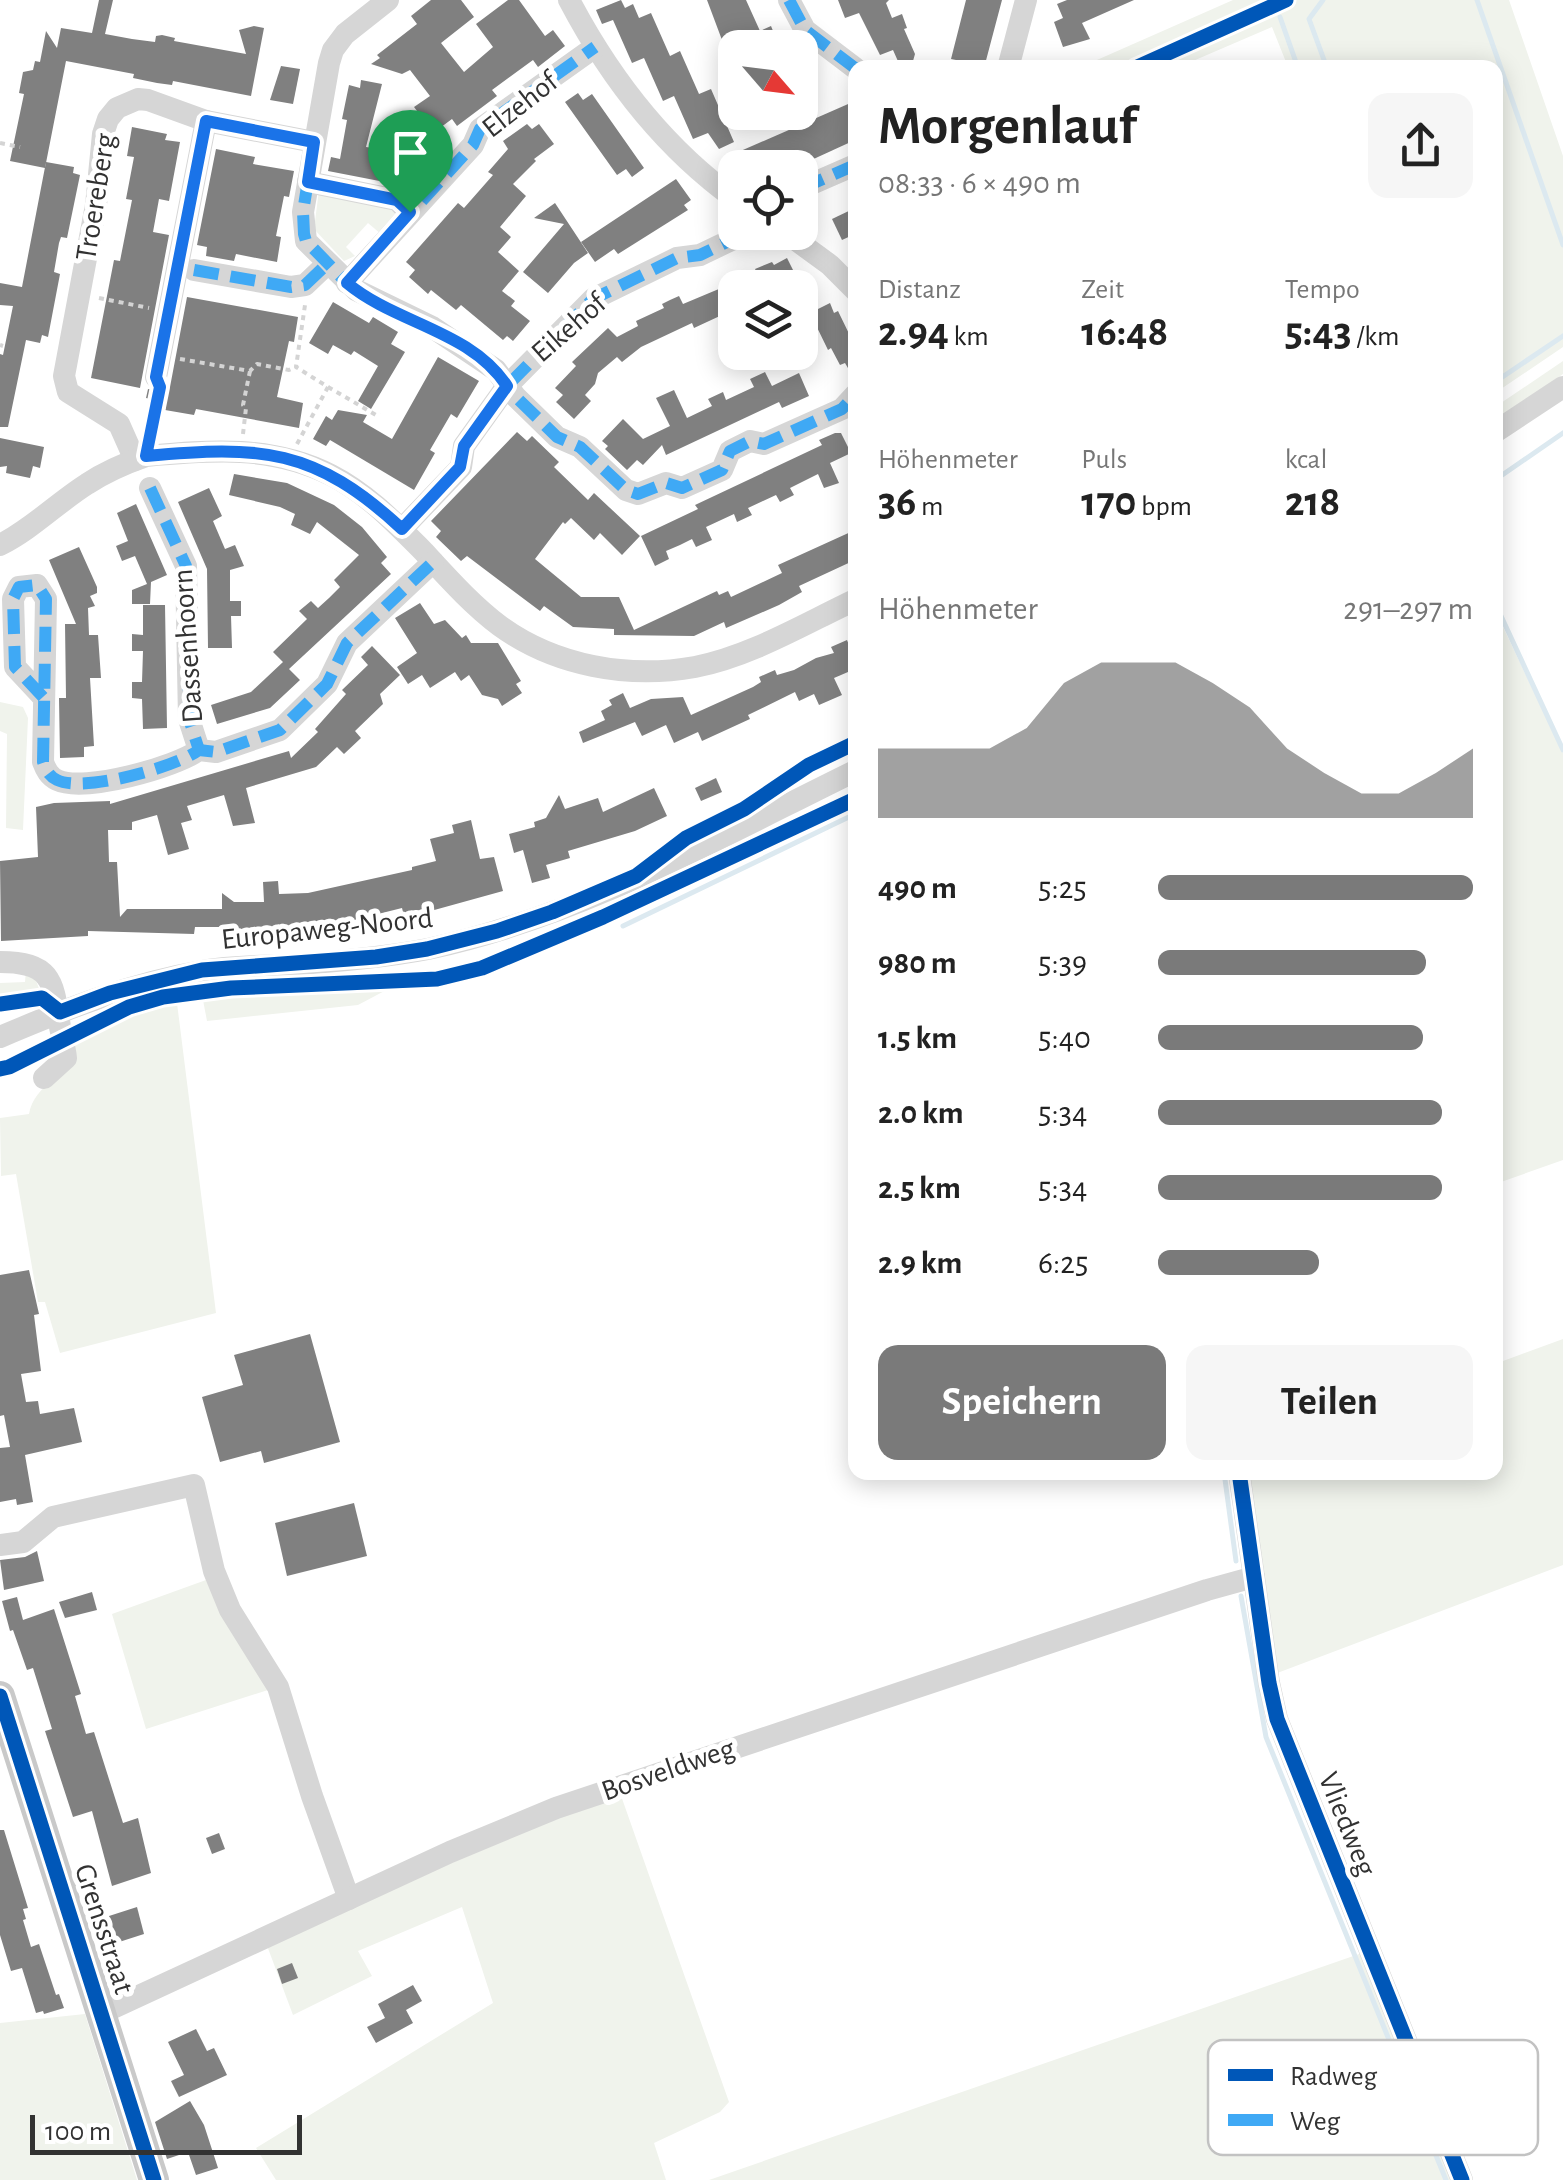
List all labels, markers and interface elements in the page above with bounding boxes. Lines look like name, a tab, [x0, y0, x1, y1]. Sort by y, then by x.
north arrow	[718, 30, 818, 130]
map controls	[718, 30, 818, 370]
street label: Elzehof	[477, 65, 565, 143]
button: share	[1368, 93, 1473, 198]
text: Morgenlauf	[878, 99, 1136, 154]
pin	[368, 110, 453, 213]
icon: arrive	[383, 125, 438, 180]
street label: Troereberg	[71, 131, 121, 263]
button: locate	[718, 150, 818, 250]
text: 08:33 · 6 × 490 m	[878, 167, 1081, 199]
button: layers	[718, 270, 818, 370]
text: Distanz	[878, 276, 961, 304]
text: Zeit	[1081, 276, 1124, 304]
text: Tempo	[1285, 276, 1360, 304]
street label: Eikehof	[526, 287, 613, 368]
text: 2.94	[878, 311, 949, 353]
text: 16:48	[1081, 311, 1168, 353]
text: 5:43	[1285, 311, 1352, 353]
text: km	[949, 323, 989, 351]
text: /km	[1352, 323, 1399, 351]
text: Höhenmeter	[878, 446, 1018, 474]
text: Puls	[1081, 446, 1127, 474]
text: kcal	[1285, 446, 1327, 474]
text: 36	[878, 481, 916, 523]
text: 170	[1081, 481, 1136, 523]
text: 218	[1285, 481, 1340, 523]
text: m	[916, 493, 943, 521]
text: bpm	[1136, 493, 1192, 521]
street label: Dassenhoorn	[168, 568, 208, 724]
text: Höhenmeter	[878, 593, 1038, 625]
text: 291–297 m	[1343, 593, 1473, 625]
text: 490 m	[878, 872, 957, 904]
text: 5:25	[1038, 872, 1087, 904]
street label: Europaweg-Noord	[220, 903, 434, 955]
text: 980 m	[878, 947, 957, 979]
text: 5:39	[1038, 947, 1087, 979]
text: 1.5 km	[878, 1022, 957, 1054]
text: 5:40	[1038, 1022, 1091, 1054]
text: 2.0 km	[878, 1097, 964, 1129]
text: 5:34	[1038, 1097, 1087, 1129]
text: 2.5 km	[878, 1172, 961, 1204]
text: 5:34	[1038, 1172, 1087, 1204]
text: 2.9 km	[878, 1247, 962, 1279]
text: 6:25	[1038, 1247, 1088, 1279]
button: Speichern	[878, 1345, 1166, 1460]
button: Teilen	[1186, 1345, 1473, 1460]
street label: Bosveldweg	[598, 1733, 739, 1807]
street label: Vliedweg	[1313, 1768, 1381, 1880]
street label: Grensstraat	[69, 1860, 139, 1998]
legend	[1208, 2040, 1538, 2155]
text: Radweg	[1290, 2063, 1377, 2091]
text: Weg	[1290, 2108, 1340, 2136]
scale bar	[30, 2110, 302, 2154]
text: 100 m	[45, 2118, 111, 2146]

